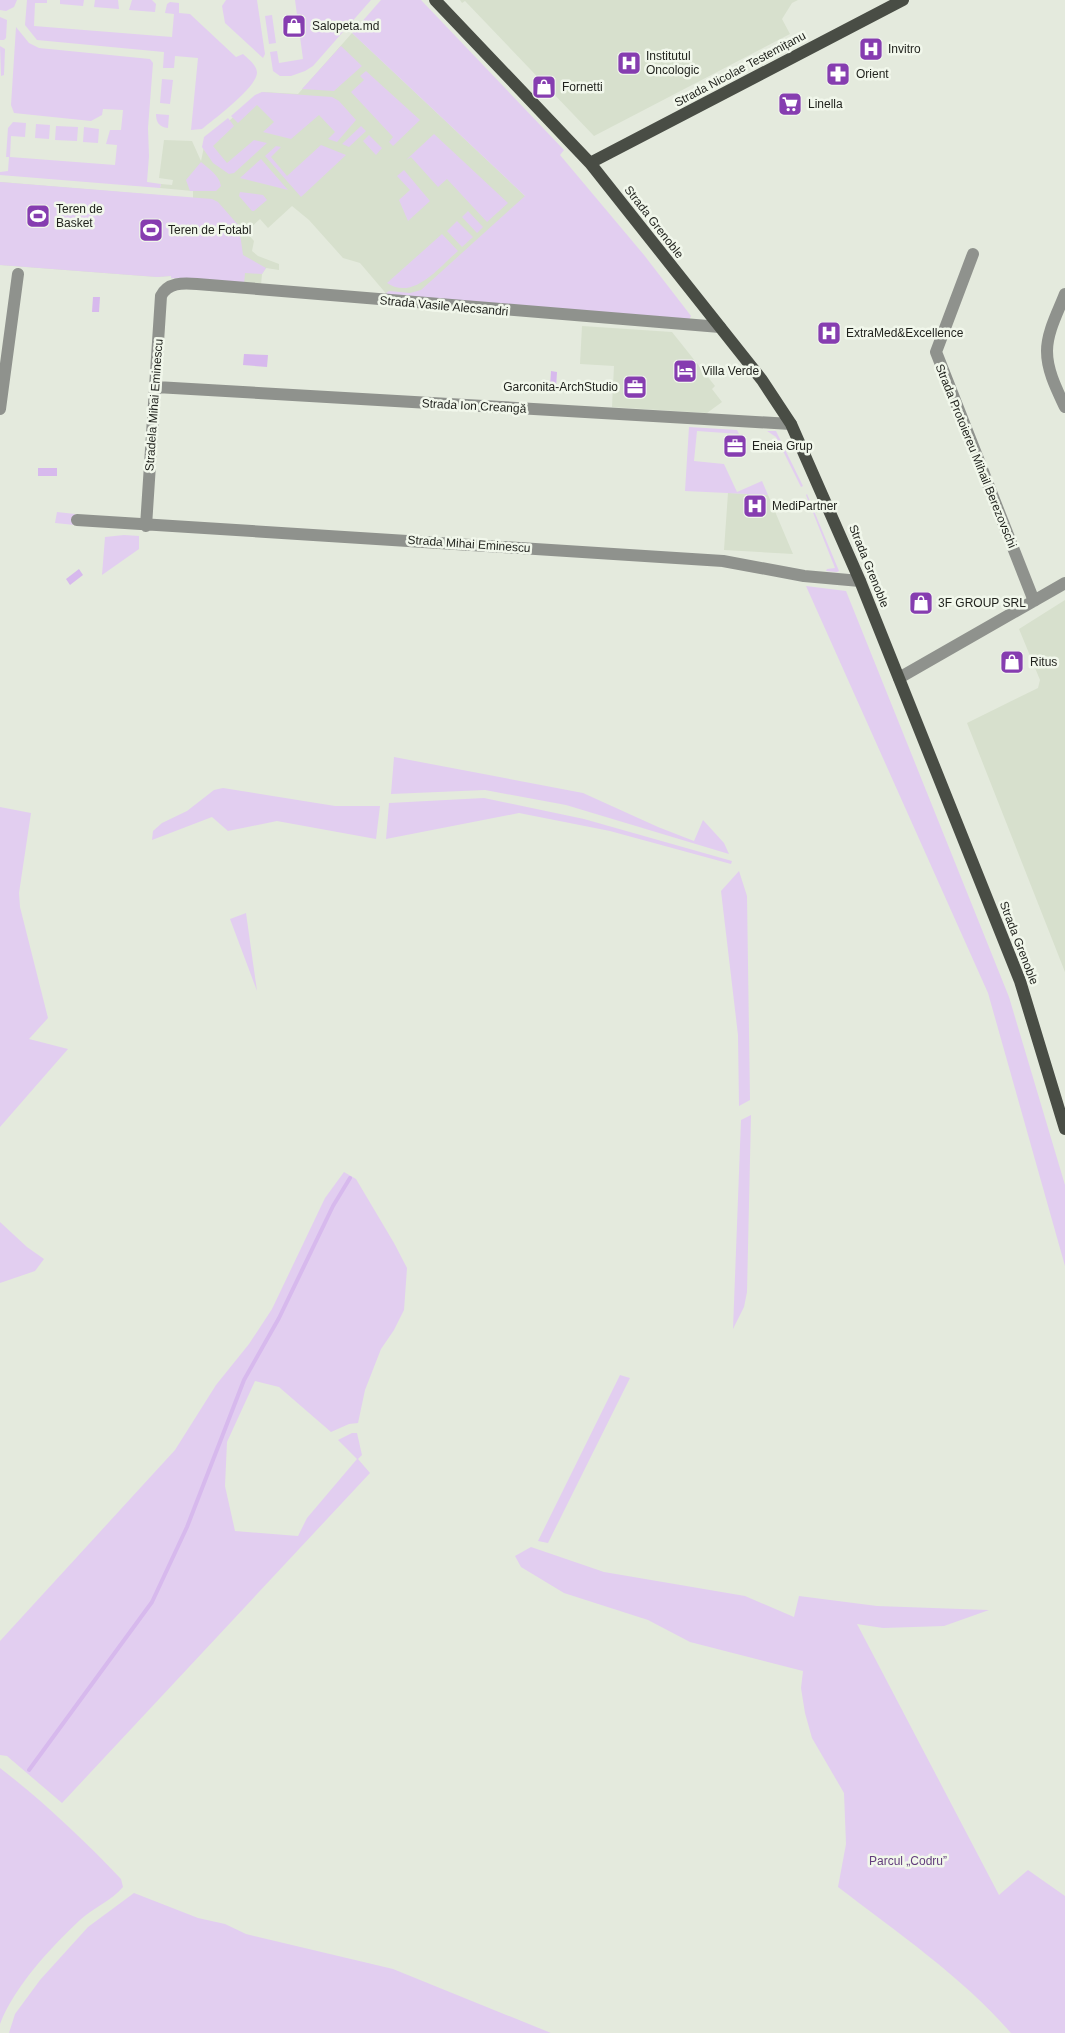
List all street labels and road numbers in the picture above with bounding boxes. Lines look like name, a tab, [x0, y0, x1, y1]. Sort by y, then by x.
street label: Strada Nicolae Testemițanu	[672, 28, 808, 110]
street label: Strada Grenoble	[621, 183, 687, 261]
street label: Strada Vasile Alecsandri	[379, 293, 509, 319]
street label: Stradela Mihai Eminescu	[142, 338, 166, 472]
street label: Strada Protoiereu Mihail Berezovschi	[933, 362, 1019, 550]
street label: Strada Ion Creangă	[421, 396, 527, 416]
street label: Strada Grenoble	[846, 523, 892, 610]
street label: Strada Mihai Eminescu	[407, 533, 531, 555]
street label: Strada Grenoble	[997, 899, 1041, 987]

